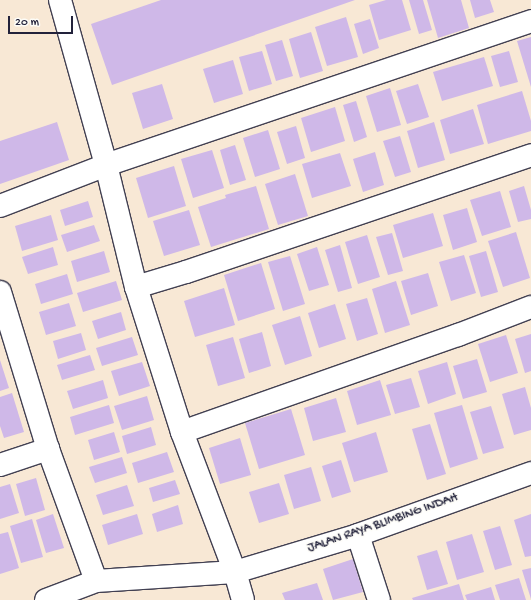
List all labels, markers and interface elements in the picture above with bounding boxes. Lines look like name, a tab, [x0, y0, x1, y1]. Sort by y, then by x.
scale bar	[10, 8, 75, 34]
text: 20 m	[15, 16, 39, 30]
street label: JALAN RAYA BLIMBING INDAH	[306, 491, 460, 557]

